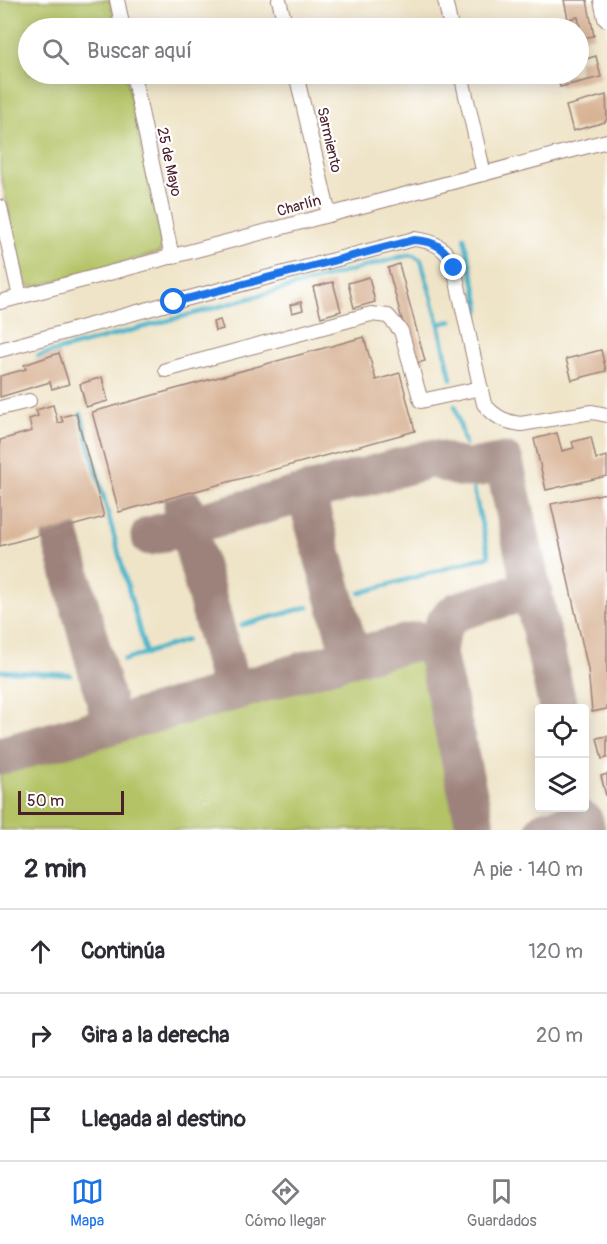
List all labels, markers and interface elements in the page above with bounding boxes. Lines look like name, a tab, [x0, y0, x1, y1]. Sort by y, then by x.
search box	[18, 18, 589, 84]
icon: search	[39, 35, 72, 68]
text: Buscar aquí	[87, 37, 192, 65]
street label: Sarmiento	[312, 105, 346, 175]
street label: 25 de Mayo	[152, 126, 186, 198]
street label: Charlín	[275, 191, 323, 221]
route end	[440, 254, 466, 280]
route start	[160, 288, 186, 314]
map controls	[535, 704, 589, 812]
button: locate	[535, 704, 589, 758]
button: layers	[535, 758, 589, 812]
scale bar	[18, 788, 124, 816]
text: 50 m	[27, 791, 64, 811]
text: 2 min	[24, 853, 86, 885]
text: A pie · 140 m	[473, 857, 583, 882]
icon: ahead	[24, 935, 57, 968]
text: Continúa	[81, 937, 165, 965]
text: 120 m	[528, 939, 583, 964]
icon: right	[24, 1019, 57, 1052]
text: Gira a la derecha	[81, 1021, 229, 1049]
text: 20 m	[536, 1023, 583, 1048]
icon: arrive	[24, 1103, 57, 1136]
text: Llegada al destino	[81, 1105, 246, 1133]
tab: Mapa	[70, 1175, 104, 1231]
tab: Cómo llegar	[245, 1175, 326, 1231]
tab: Guardados	[467, 1175, 537, 1231]

